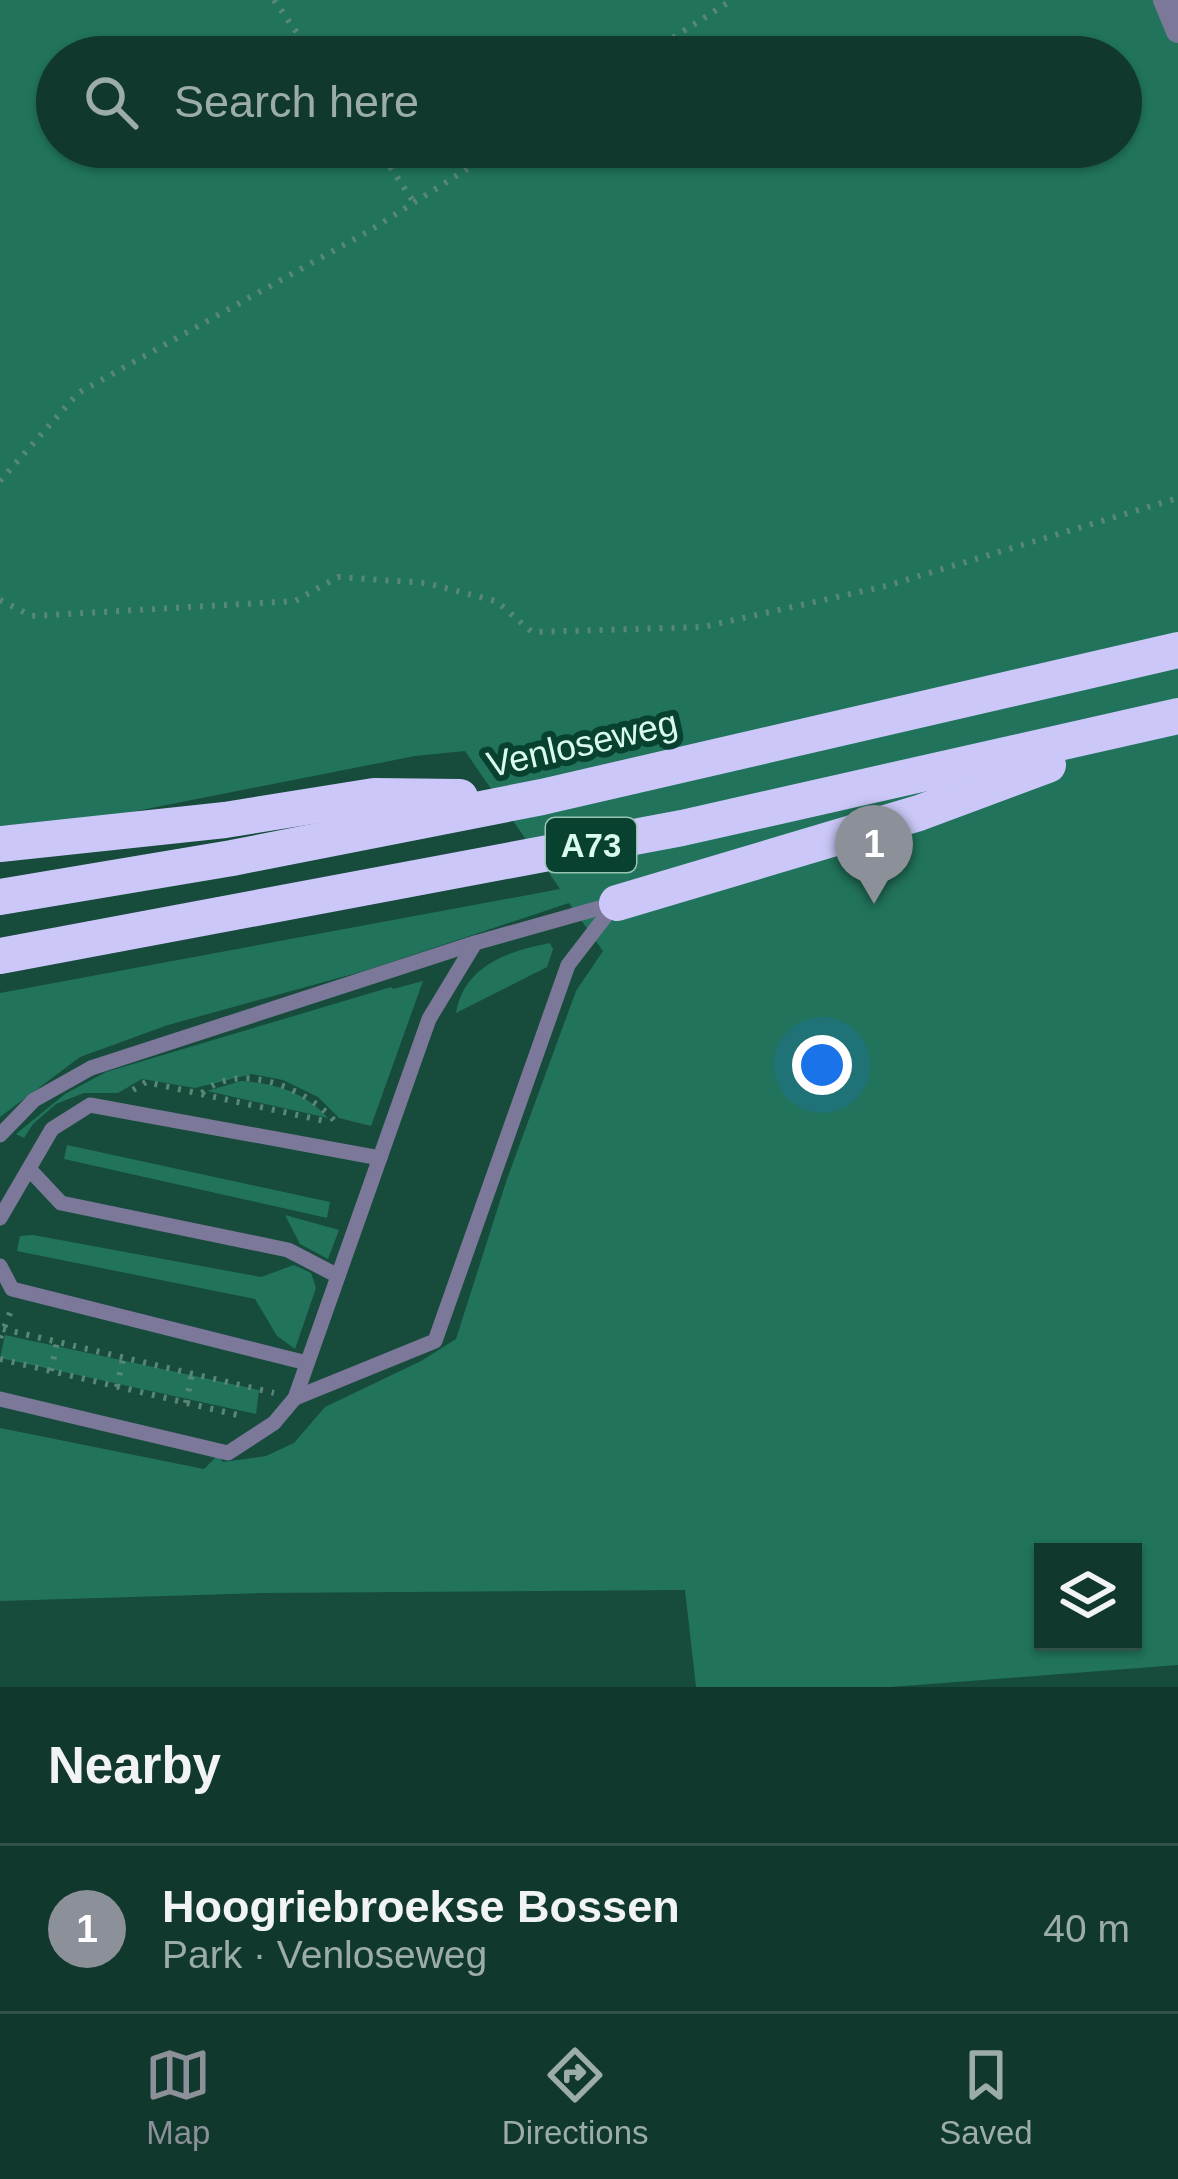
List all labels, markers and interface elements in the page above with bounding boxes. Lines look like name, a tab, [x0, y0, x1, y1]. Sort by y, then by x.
search box	[36, 36, 1142, 168]
icon: search	[78, 69, 144, 135]
text: Search here	[174, 76, 419, 127]
street label: Venloseweg	[483, 702, 681, 785]
pin: 1	[835, 805, 913, 904]
road number: A73	[546, 818, 636, 872]
your location	[792, 1035, 852, 1095]
map controls	[1034, 1543, 1142, 1651]
button: layers	[1034, 1543, 1142, 1651]
text: Nearby	[48, 1737, 221, 1794]
text: Hoogriebroekse Bossen	[162, 1881, 680, 1932]
text: 1	[76, 1907, 98, 1950]
text: 40 m	[1043, 1907, 1130, 1950]
text: Park · Venloseweg	[162, 1933, 487, 1976]
tab: Map	[145, 2042, 211, 2152]
tab: Directions	[502, 2042, 649, 2152]
tab: Saved	[939, 2042, 1033, 2152]

